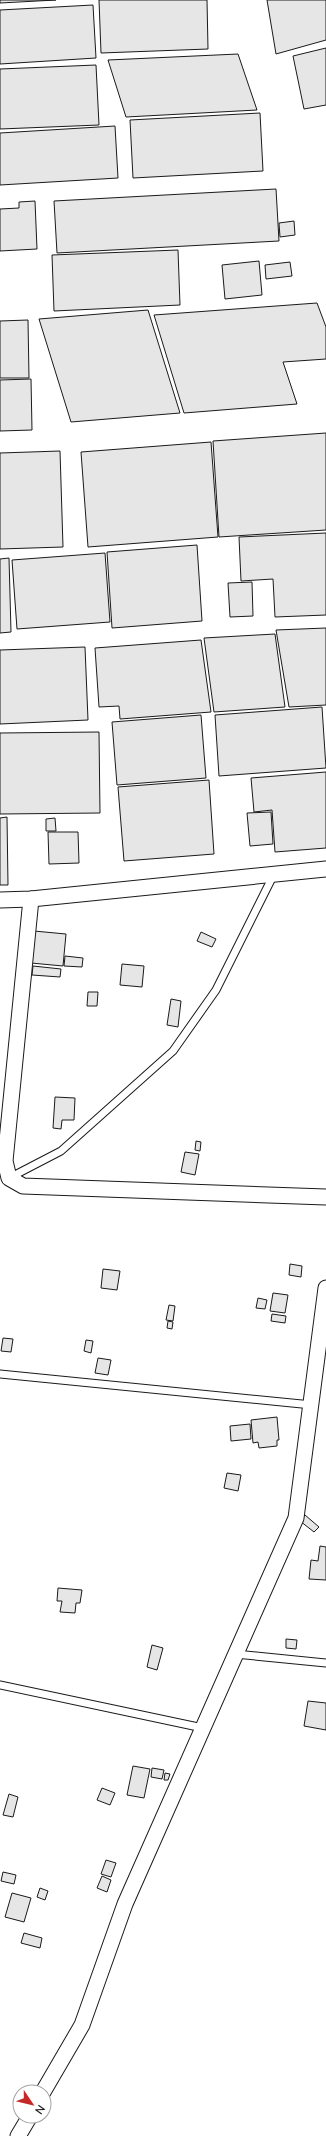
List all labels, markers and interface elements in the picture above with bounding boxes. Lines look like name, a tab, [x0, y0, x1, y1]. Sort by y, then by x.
north arrow	[12, 2084, 52, 2124]
text: N	[32, 2102, 48, 2117]

